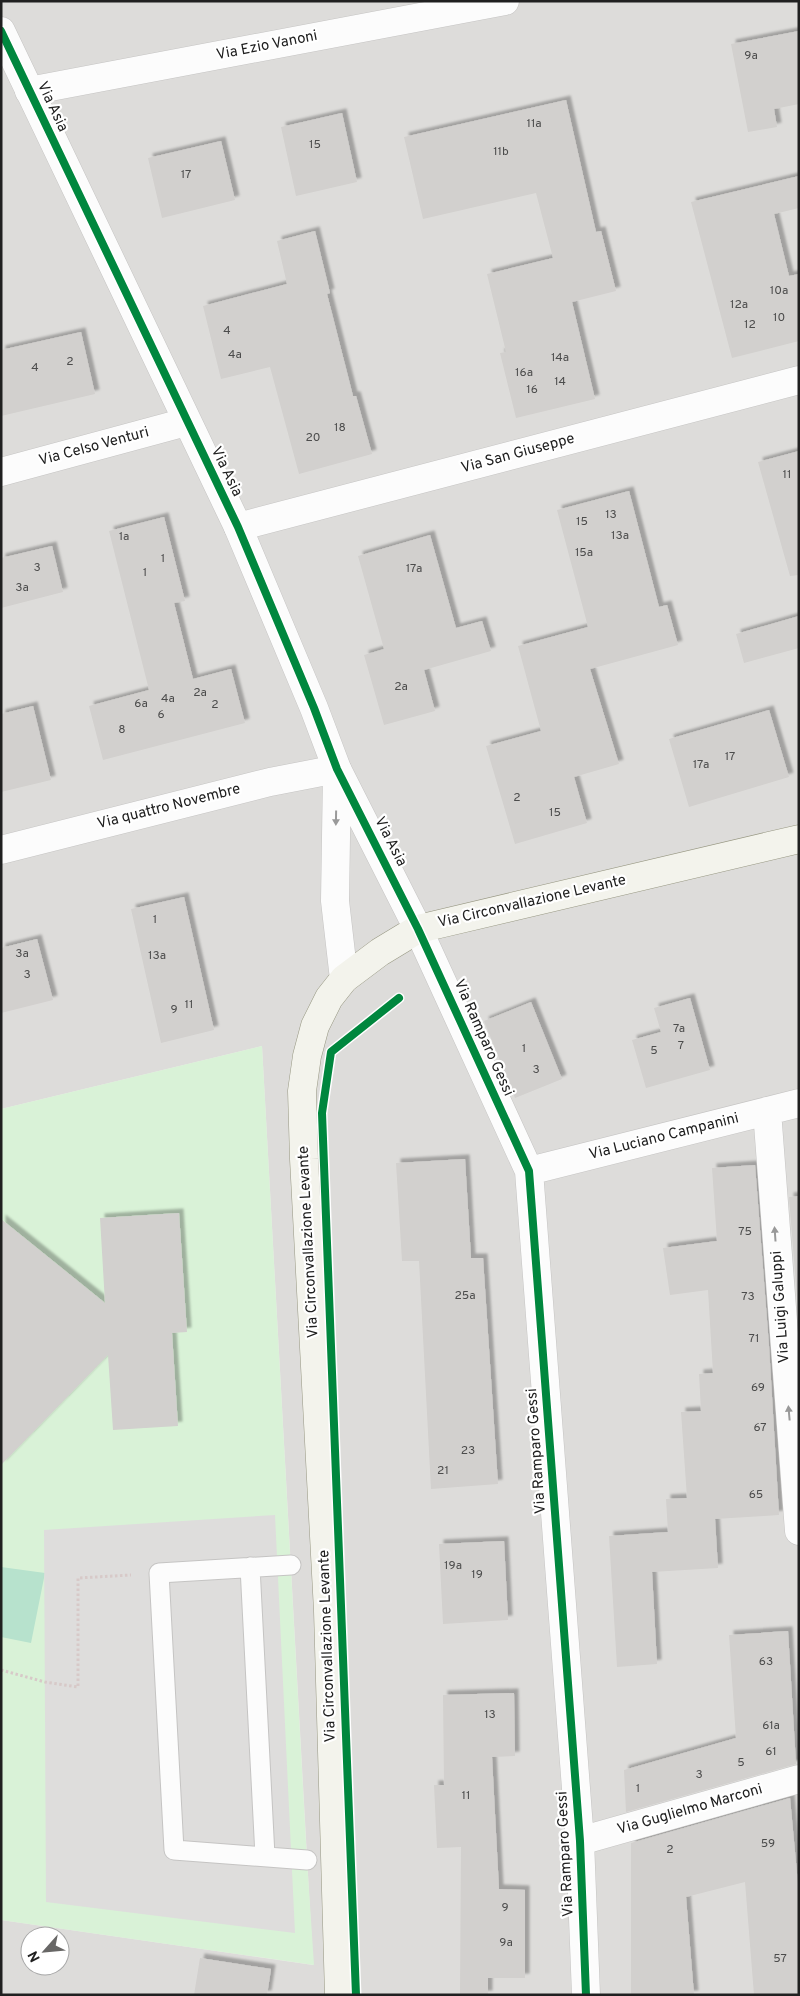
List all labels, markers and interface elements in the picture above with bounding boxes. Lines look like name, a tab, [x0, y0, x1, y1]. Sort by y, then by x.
street label: Via Ezio Vanoni	[215, 27, 319, 65]
house number: 9a	[744, 48, 758, 64]
street label: Via Asia	[32, 79, 72, 135]
house number: 11a	[527, 116, 541, 132]
house number: 15	[309, 137, 321, 153]
house number: 11b	[493, 144, 509, 160]
house number: 17	[181, 167, 191, 183]
house number: 10a	[770, 283, 788, 299]
house number: 12a	[730, 297, 748, 313]
house number: 10	[773, 310, 785, 326]
house number: 12	[744, 317, 756, 333]
house number: 4	[223, 323, 231, 339]
house number: 4a	[228, 347, 242, 363]
house number: 14a	[551, 350, 569, 366]
house number: 2	[66, 354, 74, 370]
house number: 4	[31, 360, 39, 376]
house number: 16a	[515, 365, 533, 381]
house number: 14	[554, 374, 566, 390]
house number: 16	[526, 382, 538, 398]
house number: 18	[334, 420, 346, 436]
street label: Via Celso Venturi	[37, 423, 151, 471]
house number: 20	[305, 430, 321, 446]
street label: Via San Giuseppe	[459, 430, 577, 478]
street label: Via Asia	[206, 444, 246, 500]
house number: 11	[783, 467, 791, 483]
house number: 13	[605, 507, 617, 523]
house number: 15	[576, 514, 588, 530]
house number: 13a	[611, 528, 629, 544]
house number: 1a	[119, 529, 129, 545]
house number: 15a	[575, 545, 593, 561]
house number: 1	[161, 551, 165, 567]
house number: 3	[33, 560, 41, 576]
house number: 17a	[406, 561, 422, 577]
house number: 1	[143, 565, 147, 581]
house number: 3a	[15, 580, 29, 596]
house number: 2a	[394, 679, 408, 695]
house number: 2a	[193, 685, 207, 701]
house number: 4a	[161, 691, 175, 707]
house number: 6a	[134, 696, 148, 712]
house number: 2	[211, 697, 219, 713]
house number: 6	[157, 707, 165, 723]
house number: 8	[118, 722, 126, 738]
house number: 17	[725, 749, 735, 765]
house number: 17a	[693, 757, 709, 773]
street label: Via quattro Novembre	[95, 780, 243, 834]
house number: 2	[513, 790, 521, 806]
house number: 15	[549, 805, 561, 821]
one-way arrow	[332, 810, 340, 826]
street label: Via Asia	[369, 814, 411, 870]
street label: Via Circonvallazione Levante	[436, 871, 628, 933]
house number: 1	[153, 912, 157, 928]
house number: 3a	[15, 946, 29, 962]
house number: 13a	[148, 948, 166, 964]
house number: 3	[23, 967, 31, 983]
street label: Via Ramparo Gessi	[449, 977, 517, 1099]
house number: 11	[185, 997, 193, 1013]
house number: 9	[170, 1002, 178, 1018]
house number: 7a	[673, 1021, 685, 1037]
house number: 7	[678, 1038, 684, 1054]
house number: 1	[522, 1041, 526, 1057]
house number: 5	[650, 1043, 658, 1059]
house number: 3	[532, 1062, 540, 1078]
street label: Via Luciano Campanini	[587, 1109, 741, 1165]
street label: Via Circonvallazione Levante	[294, 1145, 324, 1339]
house number: 75	[738, 1224, 752, 1240]
one-way arrow	[771, 1225, 779, 1241]
street label: Via Luigi Galuppi	[768, 1250, 794, 1364]
house number: 25a	[454, 1288, 476, 1304]
house number: 73	[741, 1289, 755, 1305]
house number: 71	[749, 1331, 759, 1347]
house number: 69	[751, 1380, 765, 1396]
street label: Via Ramparo Gessi	[523, 1387, 551, 1515]
one-way arrow	[785, 1405, 793, 1421]
house number: 67	[753, 1420, 767, 1436]
house number: 23	[461, 1443, 475, 1459]
house number: 21	[437, 1463, 449, 1479]
house number: 65	[749, 1487, 763, 1503]
street label: Via Circonvallazione Levante	[315, 1549, 341, 1743]
house number: 19a	[444, 1558, 462, 1574]
house number: 19	[471, 1567, 483, 1583]
house number: 63	[759, 1654, 773, 1670]
house number: 13	[484, 1707, 496, 1723]
house number: 61a	[762, 1718, 780, 1734]
house number: 61	[765, 1744, 777, 1760]
house number: 5	[737, 1755, 745, 1771]
house number: 3	[695, 1767, 703, 1783]
street label: Via Guglielmo Marconi	[615, 1780, 765, 1840]
house number: 1	[636, 1781, 640, 1797]
house number: 11	[462, 1788, 470, 1804]
street label: Via Ramparo Gessi	[553, 1791, 579, 1917]
house number: 59	[761, 1836, 775, 1852]
house number: 2	[666, 1842, 674, 1858]
house number: 9	[501, 1900, 509, 1916]
north arrow	[20, 1926, 70, 1976]
house number: 9a	[499, 1935, 513, 1951]
text: N	[25, 1948, 45, 1965]
house number: 57	[773, 1951, 787, 1967]

